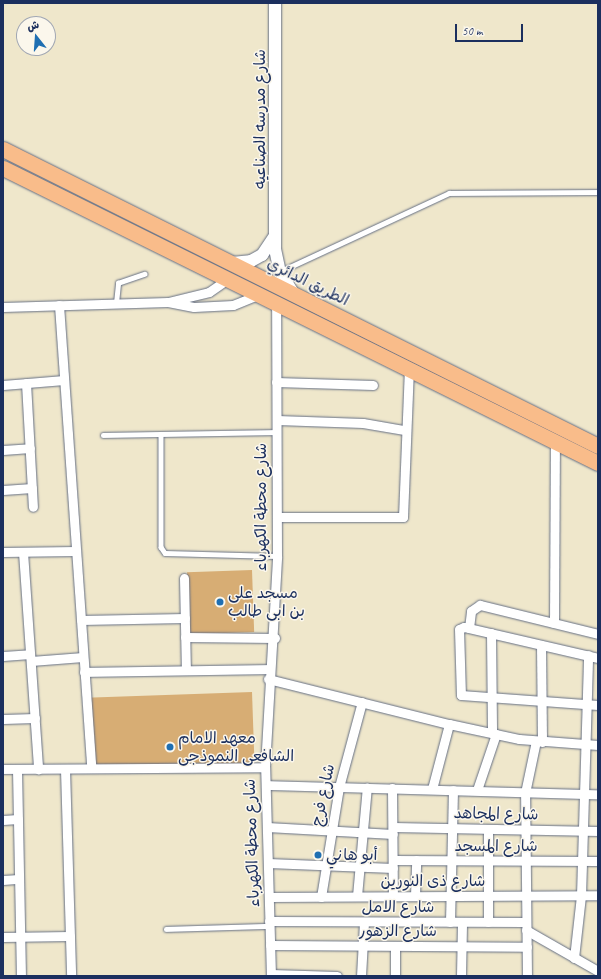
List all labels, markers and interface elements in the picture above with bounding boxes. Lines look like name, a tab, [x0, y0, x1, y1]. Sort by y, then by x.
north arrow	[16, 16, 56, 56]
scale bar	[457, 16, 525, 42]
text: ش	[25, 17, 41, 34]
text: 50 m	[462, 23, 482, 39]
street label: شارع مدرسه الصناعيه	[250, 49, 270, 189]
street label: الطريق الدائري	[264, 254, 352, 310]
street label: شارع محطة الكهرباء	[251, 443, 271, 571]
place label: مسجد على بن ابى طالب	[228, 583, 305, 621]
marker: مسجد على بن ابى طالب	[215, 597, 225, 607]
place label: معهد الامام الشافعى النموذجى	[178, 728, 294, 766]
marker: معهد الامام الشافعى النموذجى	[165, 742, 175, 752]
street label: شارع فرج	[307, 762, 339, 828]
street label: شارع محطة الكهرباء	[240, 779, 264, 907]
street label: شارع المجاهد	[453, 804, 539, 824]
street label: شارع المسجد	[454, 836, 538, 856]
place label: أبو هاني	[326, 845, 377, 865]
marker: أبو هاني	[313, 850, 323, 860]
street label: شارع ذى النورين	[381, 871, 485, 891]
street label: شارع الامل	[362, 897, 434, 917]
street label: شارع الزهور	[359, 921, 437, 941]

